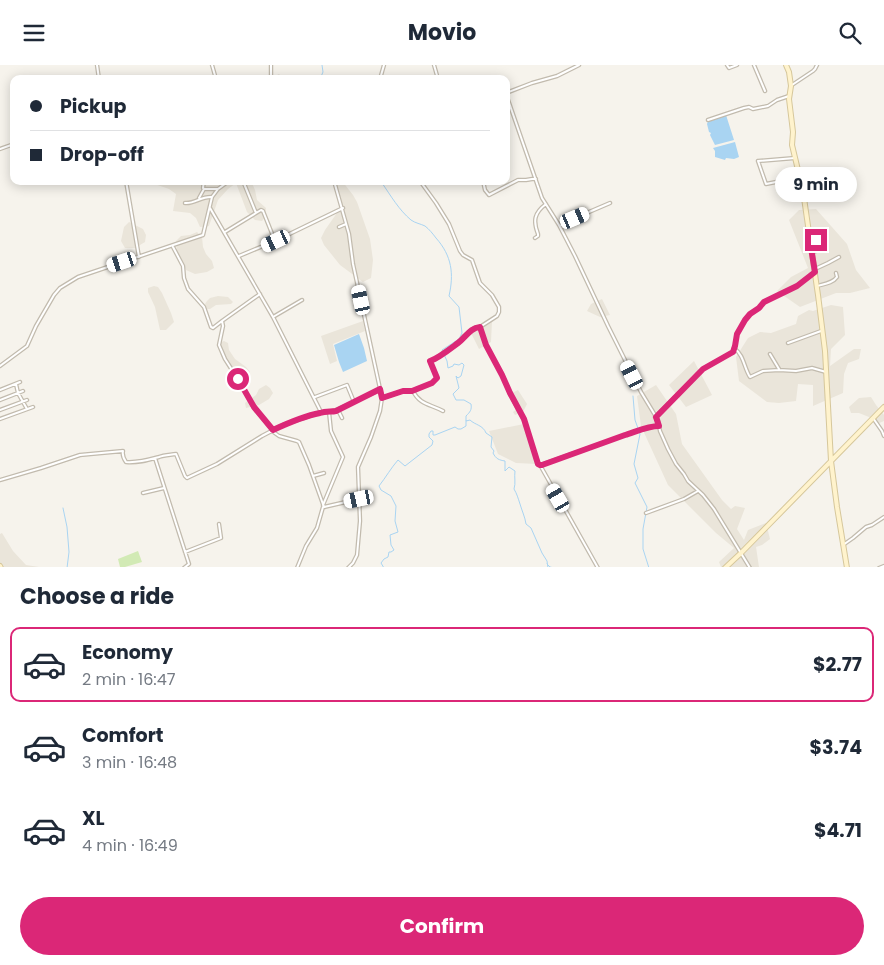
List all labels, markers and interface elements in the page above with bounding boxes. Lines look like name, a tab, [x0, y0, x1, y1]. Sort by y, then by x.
text: Movio	[408, 17, 476, 48]
icon: menu	[20, 19, 48, 47]
icon: search	[836, 19, 864, 47]
text: Pickup	[60, 93, 126, 120]
text: Drop-off	[60, 141, 144, 168]
callout: 9 min	[775, 167, 857, 203]
text: 9 min	[793, 173, 839, 196]
car	[558, 205, 591, 231]
car	[259, 228, 292, 254]
route end	[805, 229, 827, 251]
car	[105, 250, 138, 274]
car	[350, 284, 371, 316]
car	[618, 358, 645, 392]
route start	[227, 368, 249, 390]
car	[544, 481, 571, 515]
car	[342, 489, 375, 509]
text: Choose a ride	[20, 581, 174, 612]
text: Economy	[82, 639, 173, 666]
icon: car	[22, 642, 67, 687]
text: $2.77	[813, 651, 862, 678]
text: 2 min · 16:47	[82, 668, 176, 691]
text: Comfort	[82, 722, 164, 749]
icon: car	[22, 725, 67, 770]
text: $3.74	[810, 734, 862, 761]
text: 3 min · 16:48	[82, 751, 177, 774]
text: XL	[82, 805, 105, 832]
icon: car	[22, 808, 67, 853]
text: $4.71	[814, 817, 862, 844]
text: 4 min · 16:49	[82, 834, 178, 857]
button: Confirm	[20, 897, 864, 955]

